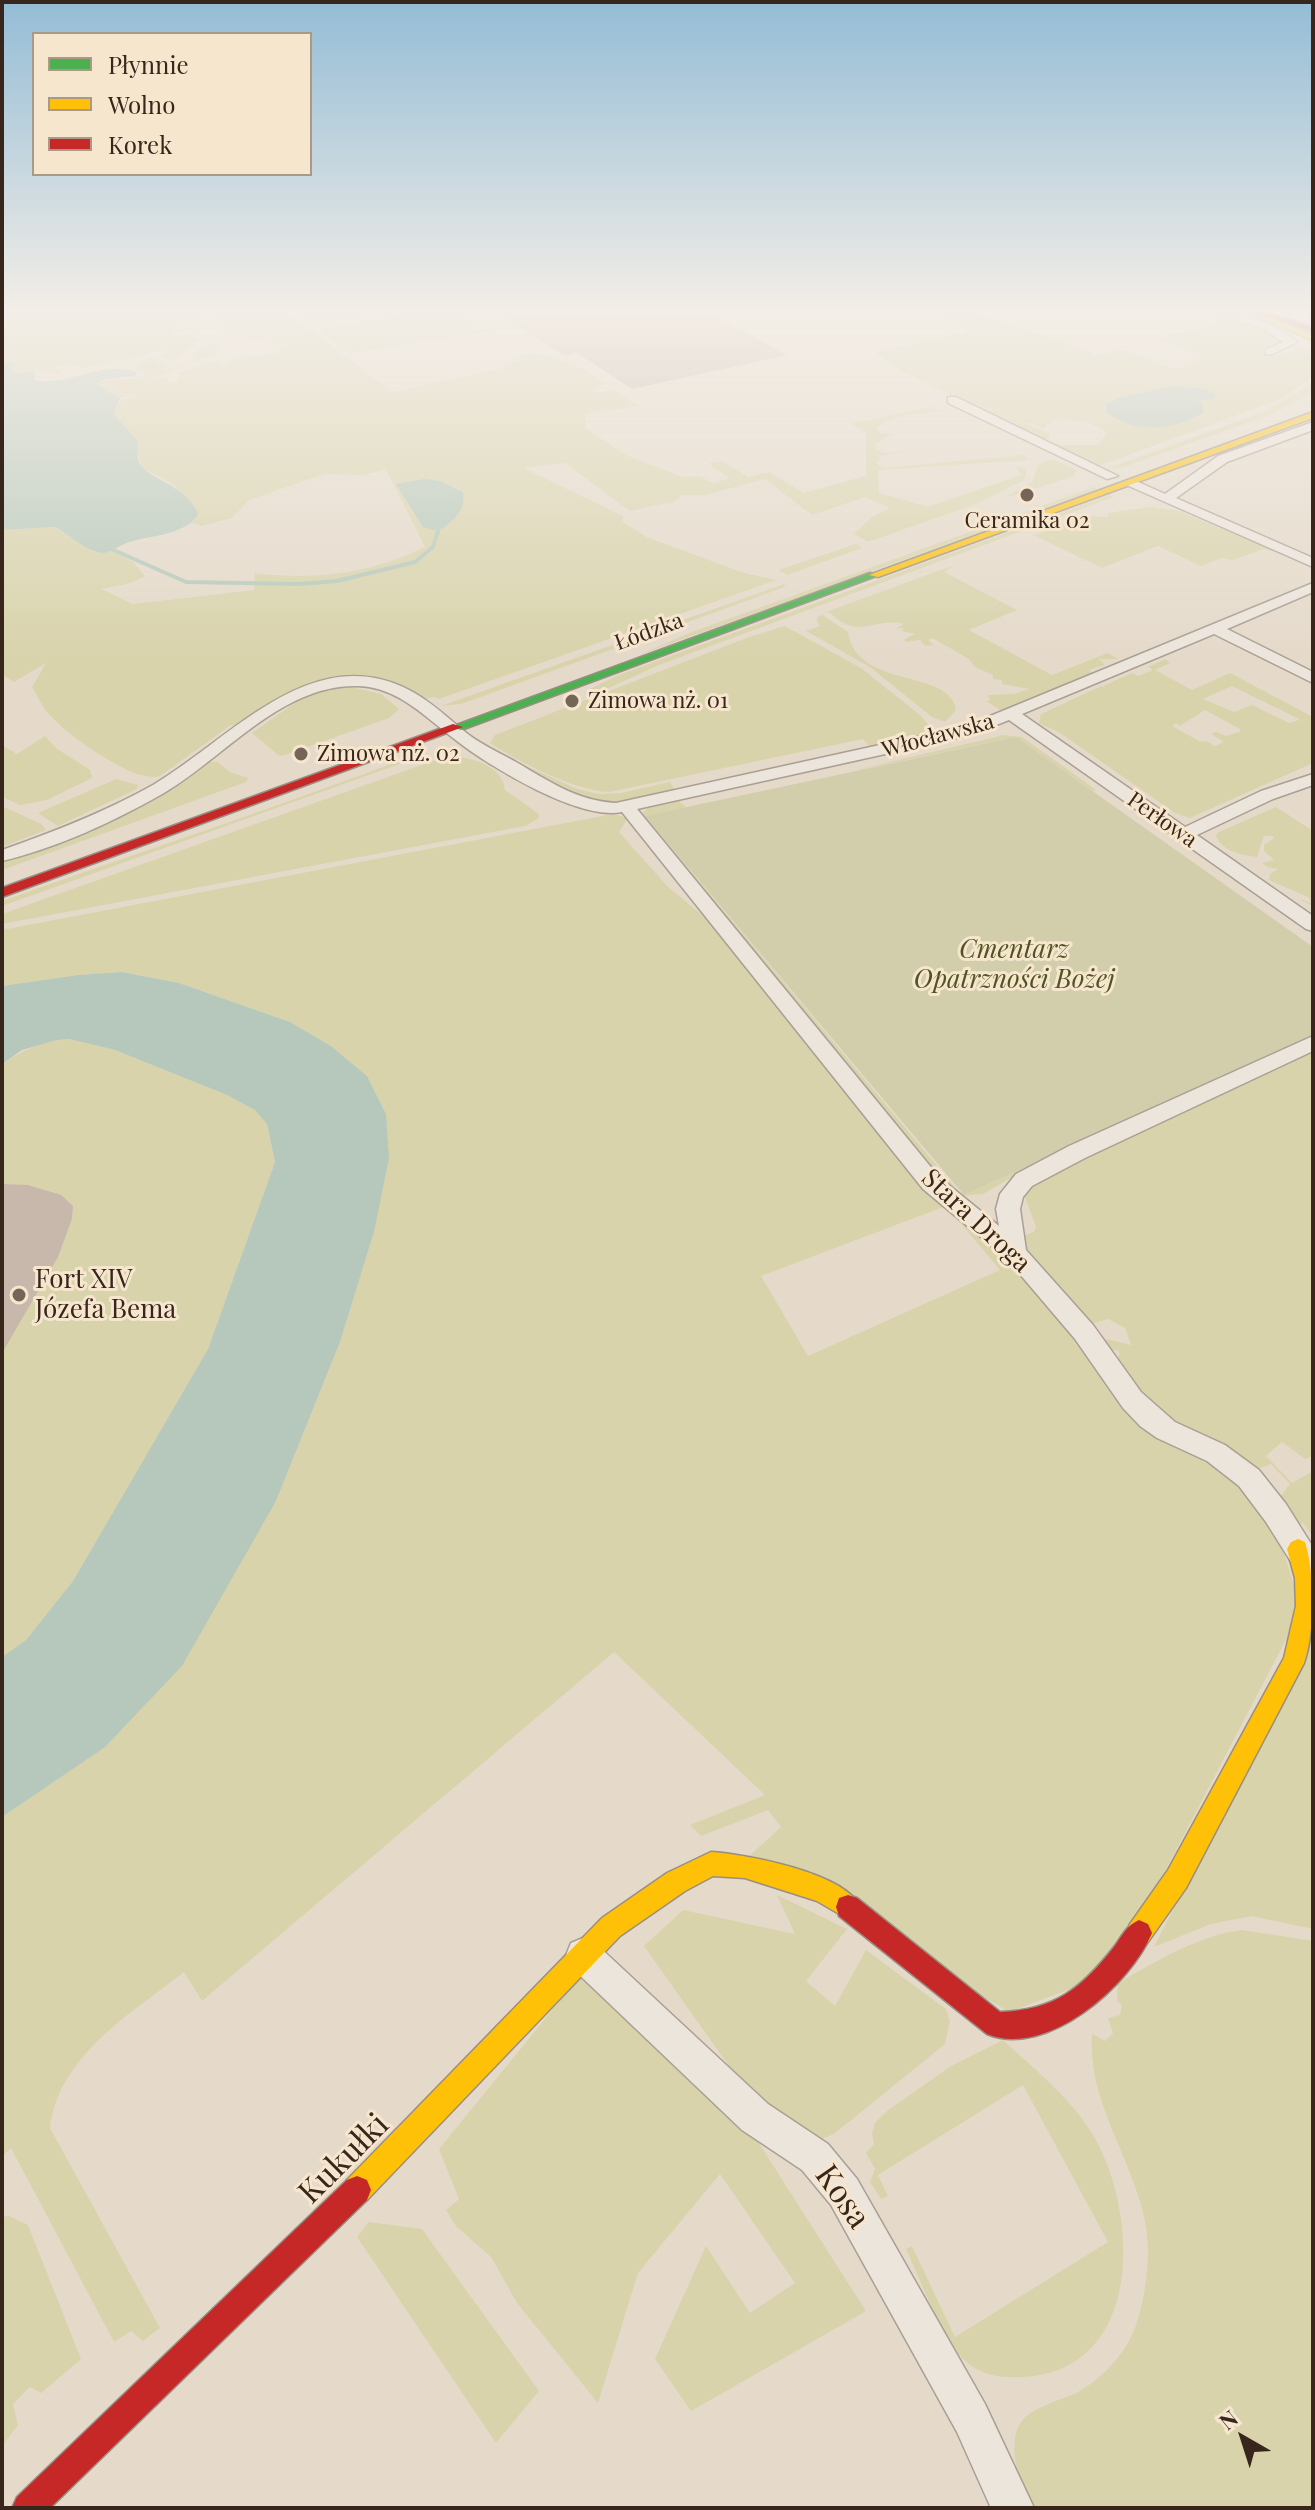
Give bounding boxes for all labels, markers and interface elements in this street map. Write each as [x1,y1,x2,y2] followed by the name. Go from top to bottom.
[32,32,312,176] legend
[108,48,189,80] text: Płynnie
[108,88,175,120] text: Wolno
[108,128,172,160] text: Korek
[1018,486,1036,504] marker: Ceramika 02
[964,508,1090,534] place label: Ceramika 02
[611,607,687,657] street label: Łódzka
[588,688,728,714] place label: Zimowa nż. 01
[563,692,581,710] marker: Zimowa nż. 01
[879,708,997,764] street label: Włocławska
[317,741,460,767] place label: Zimowa nż. 02
[292,745,310,763] marker: Zimowa nż. 02
[1122,787,1202,853] street label: Perłowa
[914,934,1114,996] park label: Cmentarz Opatrzności Bożej
[915,1163,1037,1279] street label: Stara Droga
[35,1264,176,1326] place label: Fort XIV Józefa Bema
[10,1286,28,1304] marker: Fort XIV Józefa Bema
[291,2106,397,2212] street label: Kukułki
[807,2158,877,2236] street label: Kosa
[1203,2398,1283,2478] north arrow
[1212,2403,1244,2436] text: N

